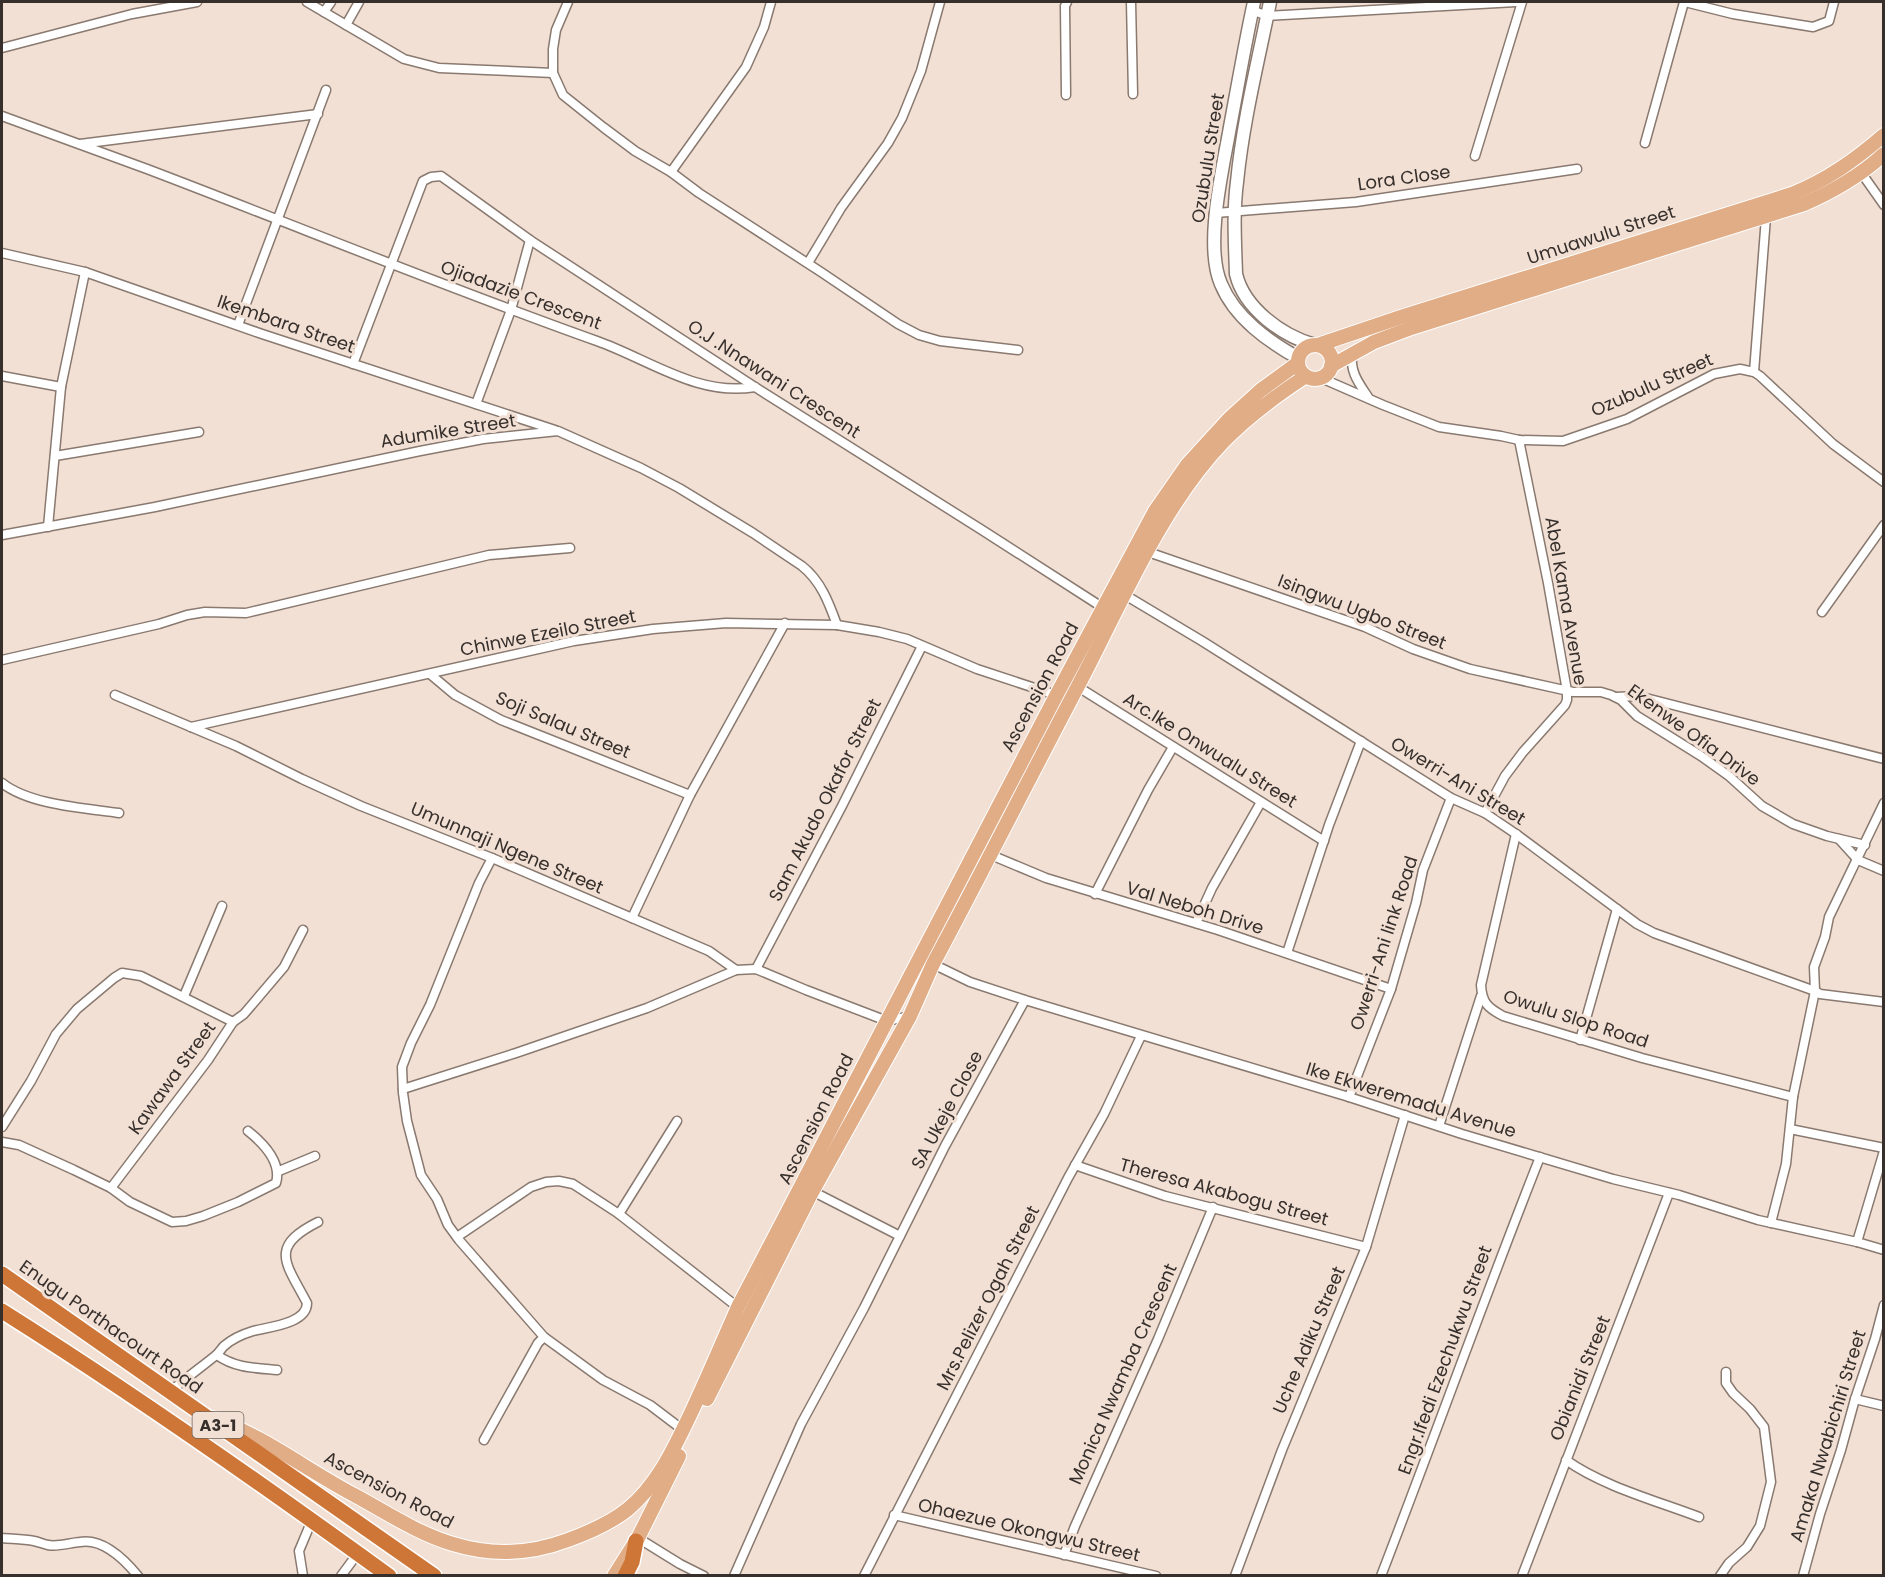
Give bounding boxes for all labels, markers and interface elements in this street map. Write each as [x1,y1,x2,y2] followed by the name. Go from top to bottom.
[1185,91,1230,225] street label: Ozubulu Street
[1356,159,1452,196] street label: Lora Close
[1524,199,1678,270] street label: Umuawulu Street
[437,254,605,335] street label: Ojiadazie Crescent
[214,288,358,359] street label: Ikembara Street
[683,313,866,444] street label: O.J .Nnawani Crescent
[1587,346,1717,423] street label: Ozubulu Street
[378,407,517,454] street label: Adumike Street
[1539,515,1594,687] street label: Abel Kama Avenue
[1274,568,1450,655] street label: Isingwu Ugbo Street
[458,603,638,662] street label: Chinwe Ezeilo Street
[995,617,1084,756] street label: Ascension Road
[1623,678,1766,791] street label: Ekenwe Ofia Drive
[492,685,634,764] street label: Soji Salau Street
[1118,686,1302,813] street label: Arc.Ike Onwualu Street
[762,694,887,906] street label: Sam Akudo Okafor Street
[1386,730,1530,831] street label: Owerri-Ani Street
[407,796,607,900] street label: Umunnaji Ngene Street
[1344,852,1424,1033] street label: Owerri-Ani link Road
[1123,875,1267,940] street label: Val Neboh Drive
[1500,983,1652,1054] street label: Owulu Slop Road
[122,1016,221,1139] street label: Kawawa Street
[905,1046,988,1173] street label: SA Ukeje Close
[772,1049,859,1188] street label: Ascension Road
[1303,1056,1519,1143] street label: Ike Ekweremadu Avenue
[1117,1152,1331,1231] street label: Theresa Akabogu Street
[930,1201,1045,1394] street label: Mrs.Pelizer Ogah Street
[1391,1242,1498,1478] street label: Engr.Ifedi Ezechukwu Street
[15,1254,208,1399] street label: Enugu Porthacourt Road
[1062,1259,1183,1488] street label: Monica Nwamba Crescent
[1266,1262,1351,1417] street label: Uche Adiku Street
[1543,1311,1616,1444] street label: Obianidi Street
[1783,1327,1872,1545] street label: Amaka Nwabichiri Street
[192,1412,244,1438] road number: A3-1
[320,1445,459,1534] street label: Ascension Road
[916,1492,1143,1567] street label: Ohaezue Okongwu Street

